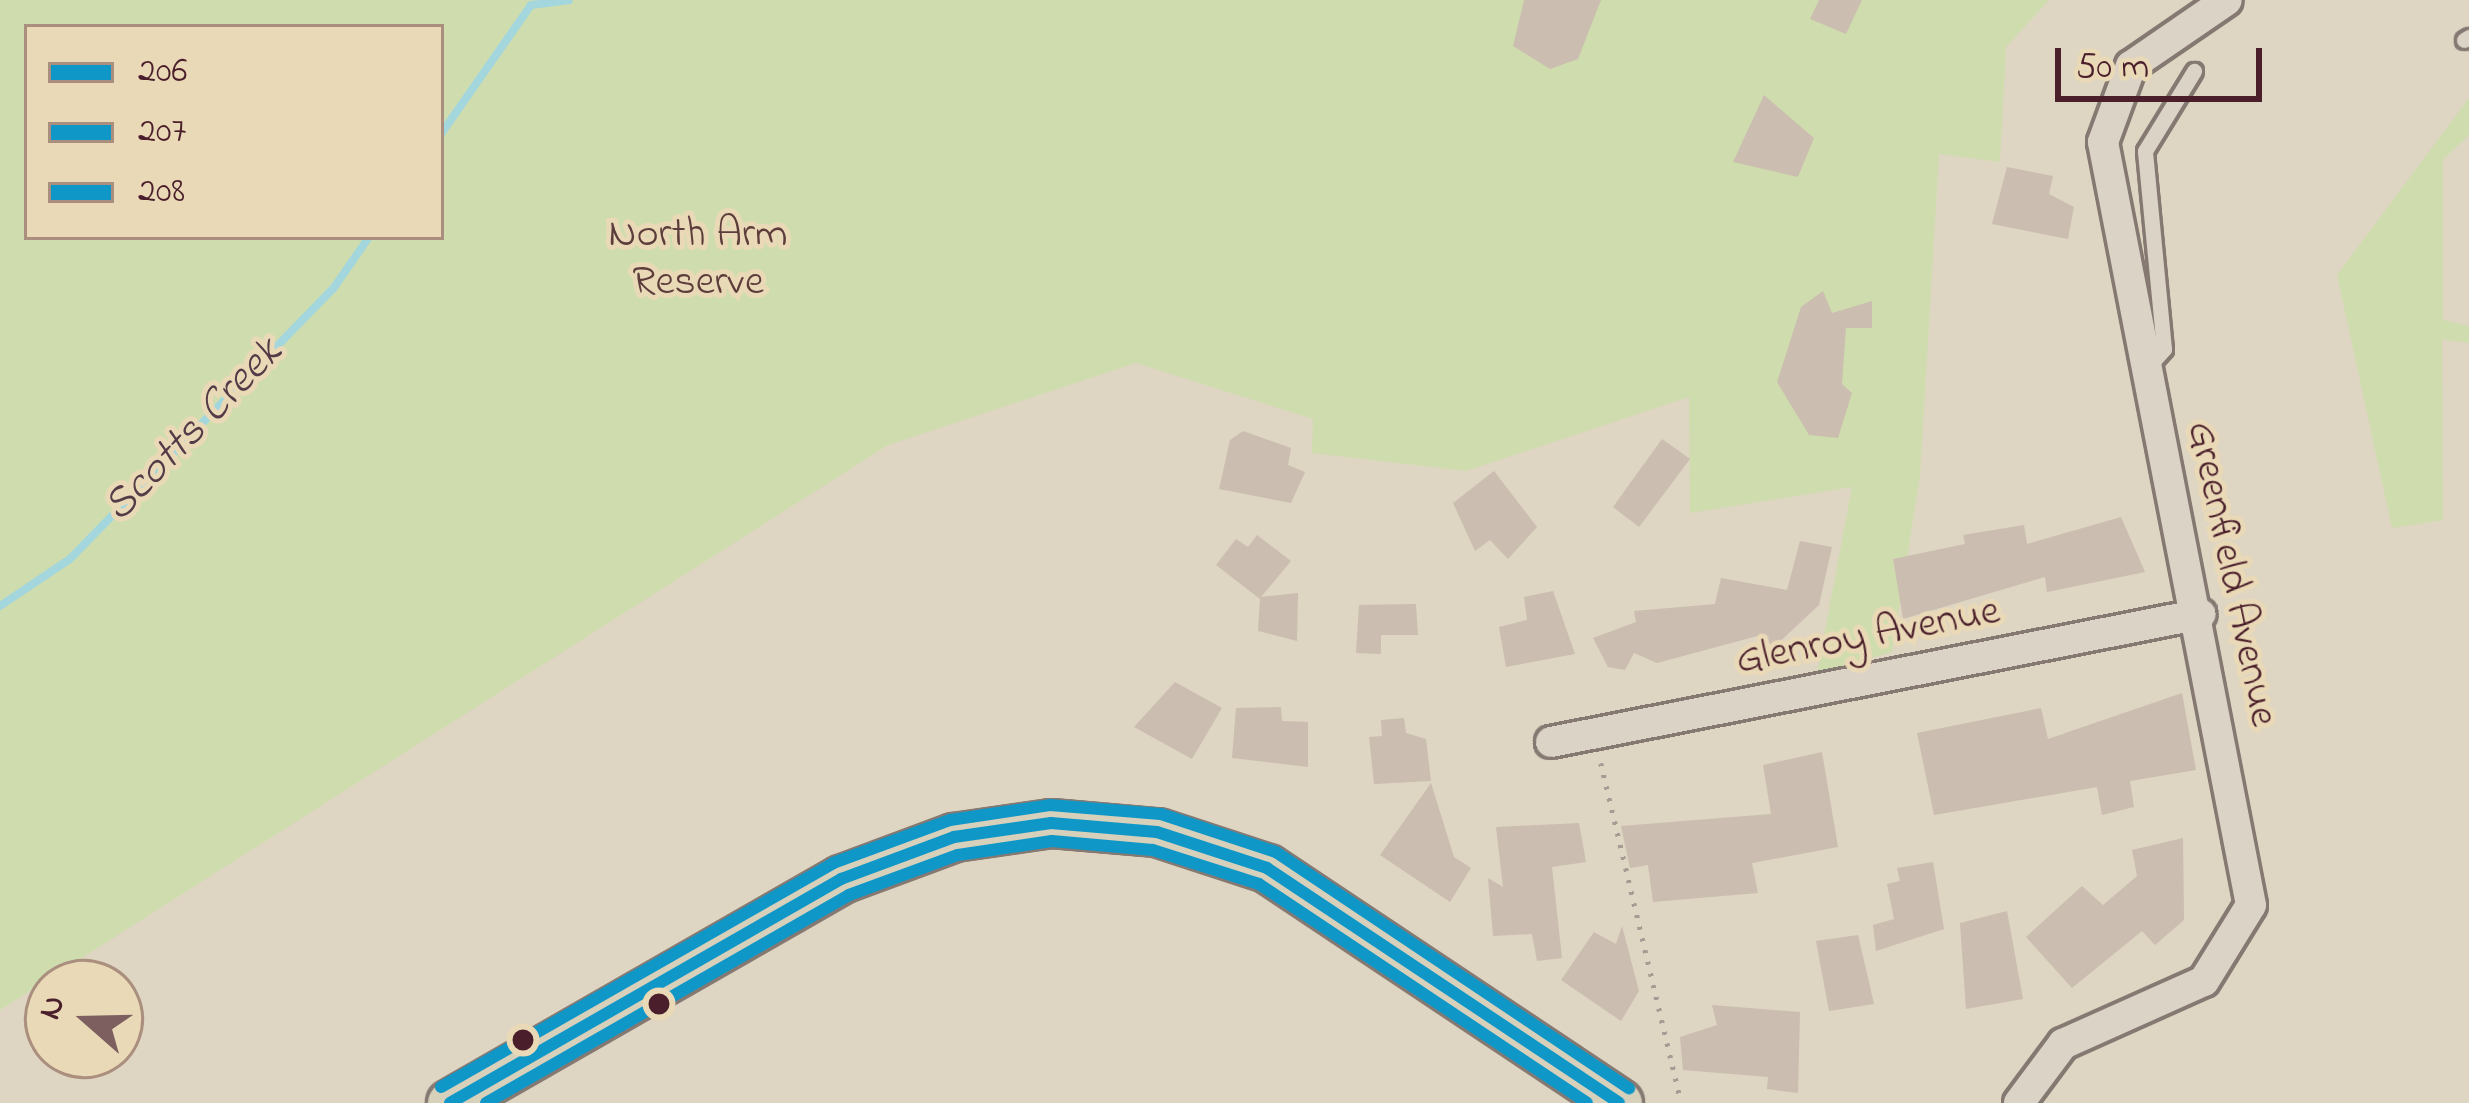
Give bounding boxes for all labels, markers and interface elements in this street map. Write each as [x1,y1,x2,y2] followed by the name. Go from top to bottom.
[24,24,444,240] legend
[2061,24,2268,98] scale bar
[2076,42,2149,95] text: 50 m
[138,46,187,99] text: 206
[138,106,186,159] text: 207
[138,166,185,219] text: 208
[608,210,788,308] park label: North Arm Reserve
[93,328,295,534] water label: Scotts Creek
[2174,417,2288,731] street label: Greenfield Avenue
[1732,587,2004,687] street label: Glenroy Avenue
[24,959,144,1079] north arrow
[27,989,79,1026] text: N
[648,993,670,1015] unlabelled marker
[512,1029,534,1051] unlabelled marker

